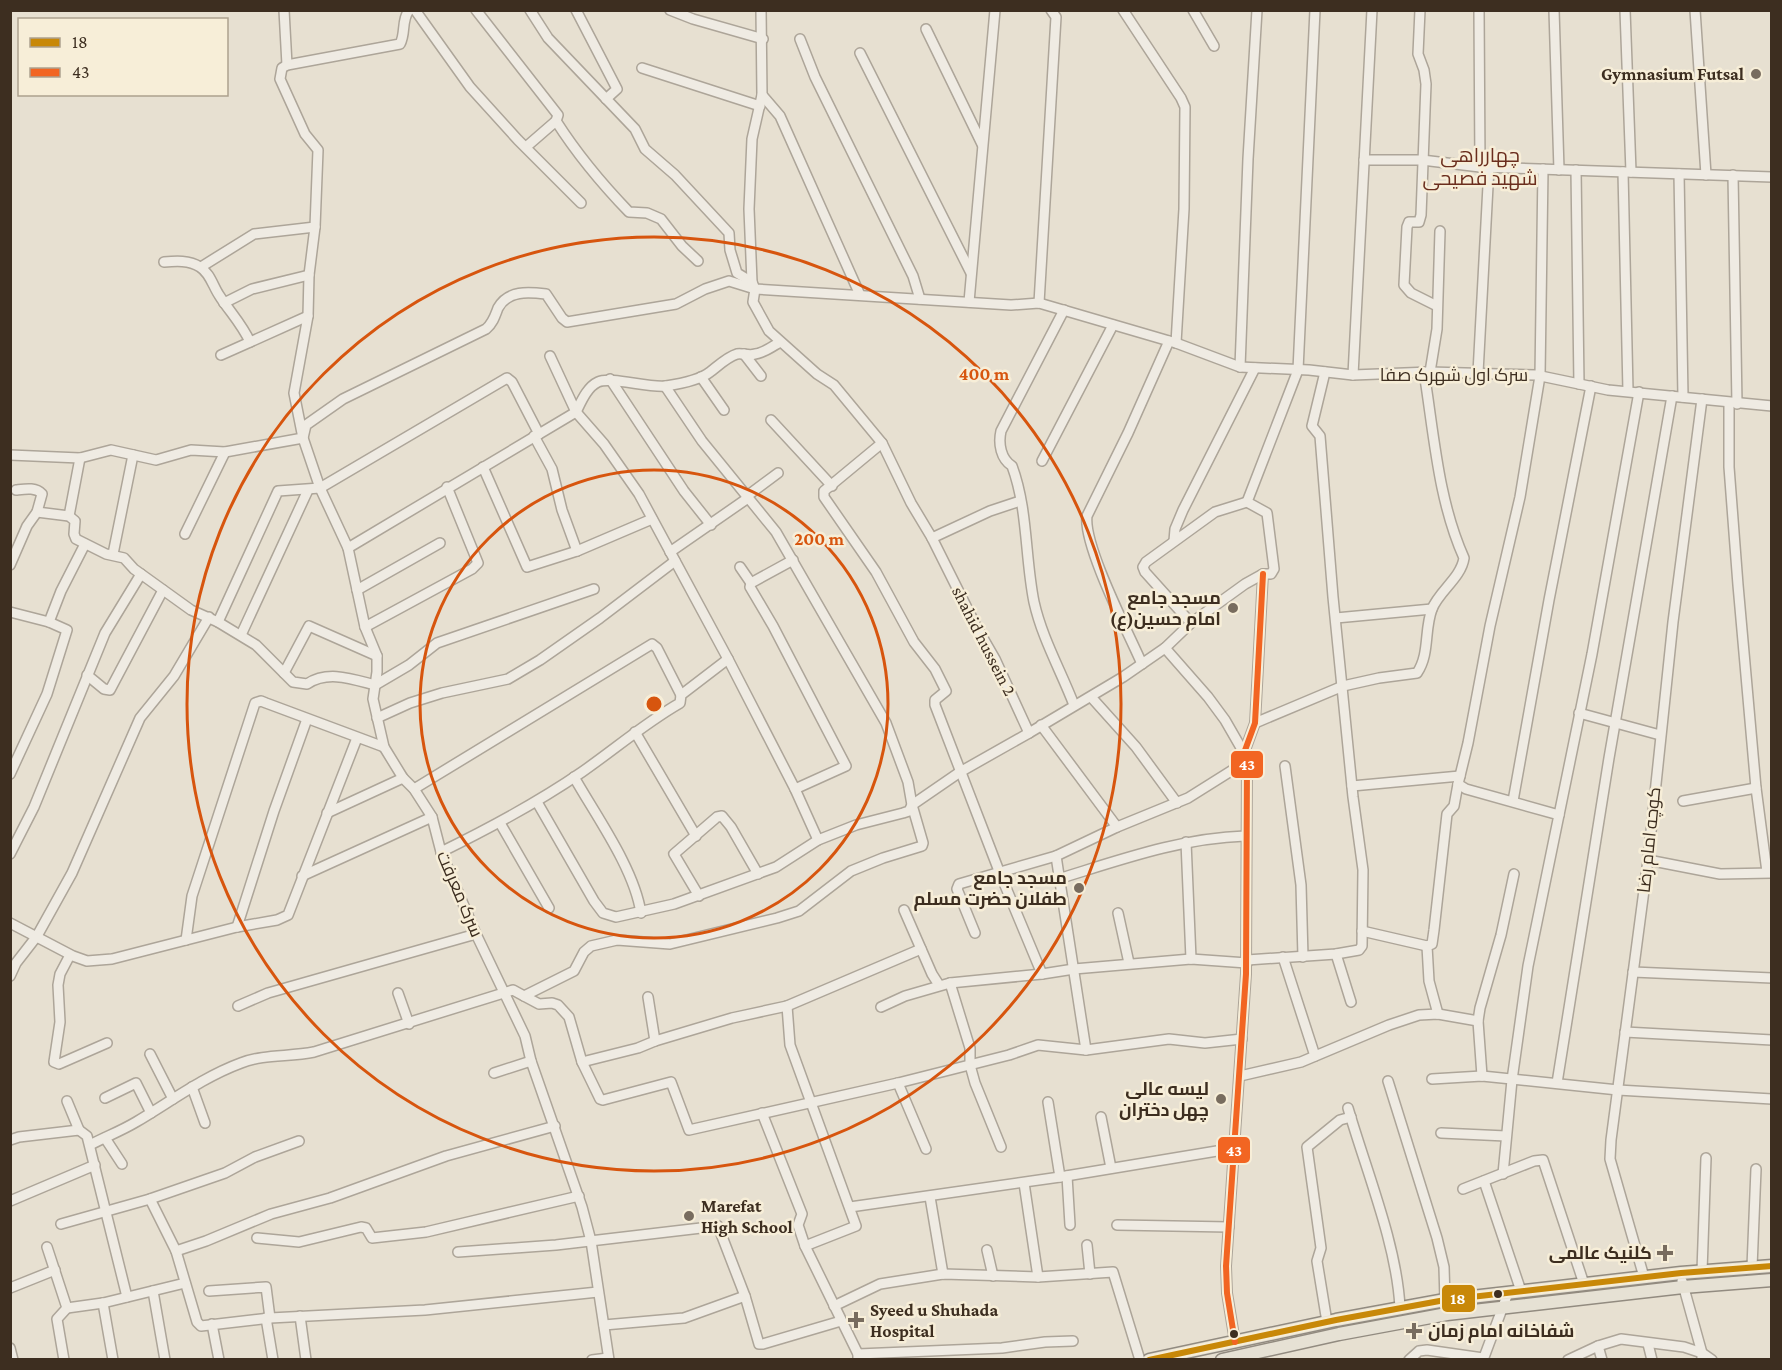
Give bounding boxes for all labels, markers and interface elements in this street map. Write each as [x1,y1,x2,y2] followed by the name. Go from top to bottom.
[18,18,228,96] legend
[72,32,88,52] text: 18
[72,62,90,82] text: 43
[1601,64,1744,84] place label: Gymnasium Futsal
[1749,67,1763,81] marker: Gymnasium Futsal
[1423,144,1537,191] district label: چهارراهی شهید فصیحی
[959,364,1010,384] text: 400 m
[1380,365,1528,386] street label: سرک اول شهرک صفا
[794,529,845,549] text: 200 m
[948,583,1020,699] street label: shahid hussein 2
[1110,588,1221,631] place label: مسجد جامع امام حسین(ع)
[1226,601,1240,615] marker: مسجد جامع امام حسین(ع)
[644,694,664,714] centre of rings
[1230,750,1264,779] line badge: 43
[1239,756,1255,773] text: 43
[1633,786,1667,894] street label: کوچه امام رضا
[432,848,487,940] street label: سرک معرفت
[913,868,1067,911] place label: مسجد جامع طفلان حضرت مسلم
[1072,881,1086,895] marker: مسجد جامع طفلان حضرت مسلم
[1119,1079,1209,1122] place label: لیسه عالی چهل دختران
[1214,1092,1228,1106] marker: لیسه عالی چهل دختران
[1217,1136,1251,1164] line badge: 43
[1226,1142,1242,1159] text: 43
[701,1196,793,1237] place label: Marefat High School
[682,1209,696,1223] marker: Marefat High School
[1549,1243,1652,1264] place label: کلنیک عالمی
[1656,1244,1674,1262] marker: کلنیک عالمی
[1441,1284,1476,1313] line badge: 18
[1492,1288,1504,1300] unlabelled marker
[1450,1290,1466,1307] text: 18
[870,1300,998,1341] place label: Syeed u Shuhada Hospital
[847,1311,865,1329] marker: Syeed u Shuhada Hospital
[1428,1321,1574,1343] place label: شفاخانه امام زمان
[1405,1322,1423,1340] marker: شفاخانه امام زمان
[1228,1328,1240,1340] unlabelled marker

